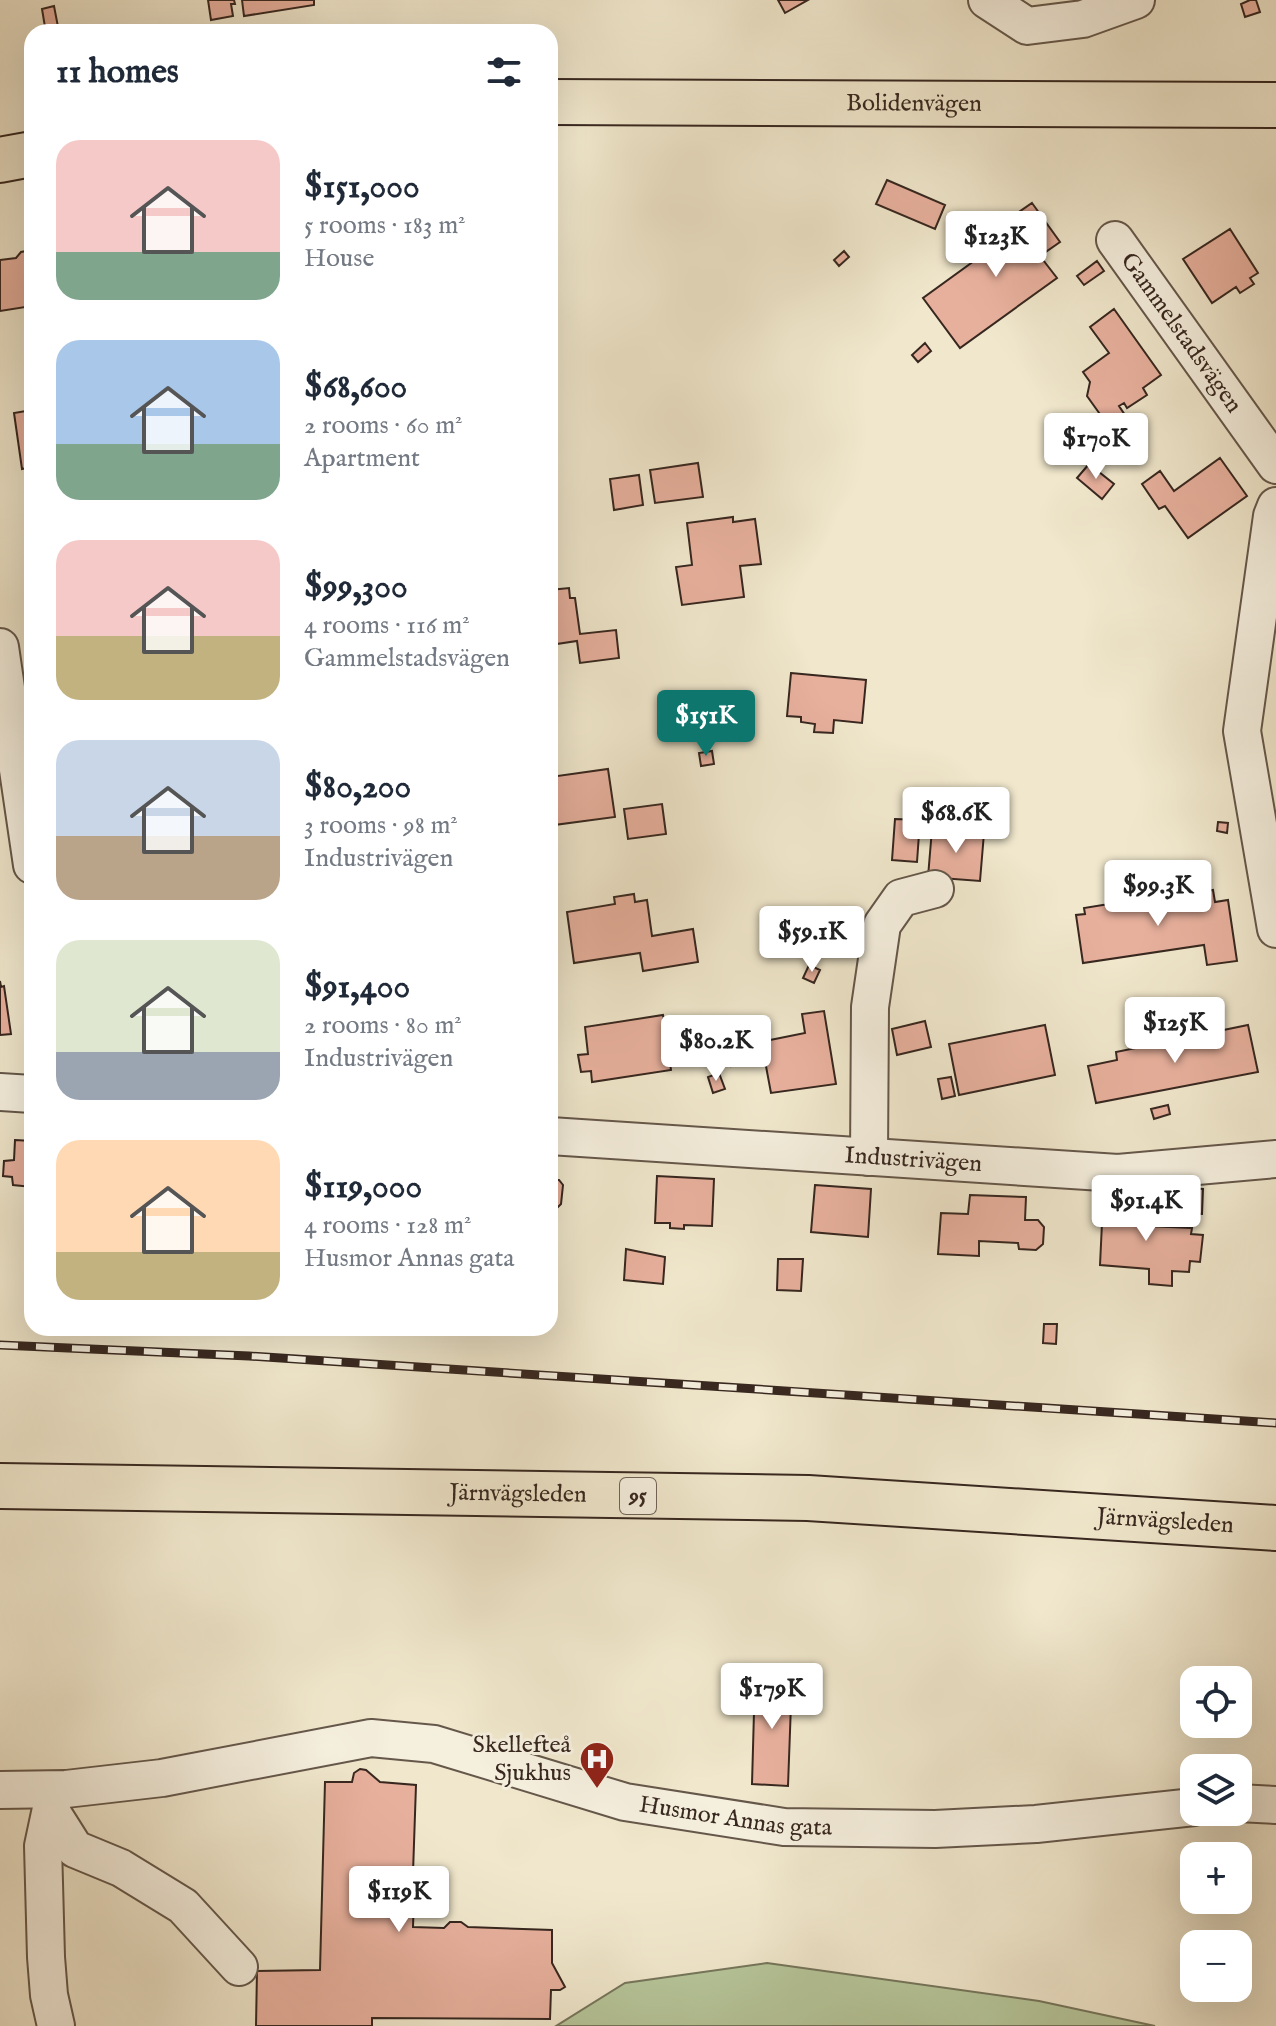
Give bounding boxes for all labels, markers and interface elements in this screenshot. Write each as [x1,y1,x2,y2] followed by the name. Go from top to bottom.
[482,50,526,94] icon: filters
[56,51,179,94] text: 11 homes
[846,88,982,119] street label: Bolidenvägen
[304,166,420,209] text: $151,000
[120,172,216,268] icon: home
[304,209,466,242] text: 5 rooms · 183 m²
[940,211,1052,279] pin: $123K
[964,220,1028,253] text: $123K
[304,242,374,275] text: House
[1113,246,1249,419] street label: Gammelstadsvägen
[304,366,407,409] text: $68,600
[120,372,216,468] icon: home
[304,409,463,442] text: 2 rooms · 60 m²
[1040,413,1152,481] pin: $170K
[1062,422,1130,455] text: $170K
[304,442,420,475] text: Apartment
[304,566,408,609] text: $99,300
[120,572,216,668] icon: home
[304,609,470,642] text: 4 rooms · 116 m²
[304,642,510,675] text: Gammelstadsvägen
[650,690,762,758] pin: $151K
[675,699,737,732] text: $151K
[304,766,411,809] text: $80,200
[120,772,216,868] icon: home
[891,787,1021,855] pin: $68.6K
[921,796,991,829] text: $68.6K
[304,809,458,842] text: 3 rooms · 98 m²
[304,842,453,875] text: Industrivägen
[1093,860,1223,928] pin: $99.3K
[1122,869,1194,902] text: $99.3K
[747,906,877,974] pin: $59.1K
[777,915,847,948] text: $59.1K
[304,966,410,1009] text: $91,400
[120,972,216,1068] icon: home
[1119,997,1231,1065] pin: $125K
[1143,1006,1207,1039] text: $125K
[304,1009,462,1042] text: 2 rooms · 80 m²
[651,1015,781,1083] pin: $80.2K
[679,1024,753,1057] text: $80.2K
[304,1042,453,1075] text: Industrivägen
[843,1140,983,1180] street label: Industrivägen
[304,1166,422,1209] text: $119,000
[120,1172,216,1268] icon: home
[1081,1175,1211,1243] pin: $91.4K
[1110,1184,1182,1217] text: $91.4K
[304,1209,471,1242] text: 4 rooms · 128 m²
[304,1242,515,1275] text: Husmor Annas gata
[446,1477,587,1510] street label: Järnvägsleden
[620,1478,656,1514] road number: 95
[1093,1501,1235,1541] street label: Järnvägsleden
[716,1663,828,1731] pin: $179K
[1180,1666,1252,2002] map controls
[1180,1666,1252,1738] button: locate
[739,1672,805,1705] text: $179K
[473,1730,572,1789] place label: Skellefteå Sjukhus
[578,1740,616,1790] hospital icon: Skellefteå Sjukhus
[1180,1754,1252,1826] button: layers
[637,1789,833,1843] street label: Husmor Annas gata
[1180,1842,1252,1914] button: +
[343,1866,455,1934] pin: $119K
[367,1875,431,1908] text: $119K
[1180,1930,1252,2002] button: −

